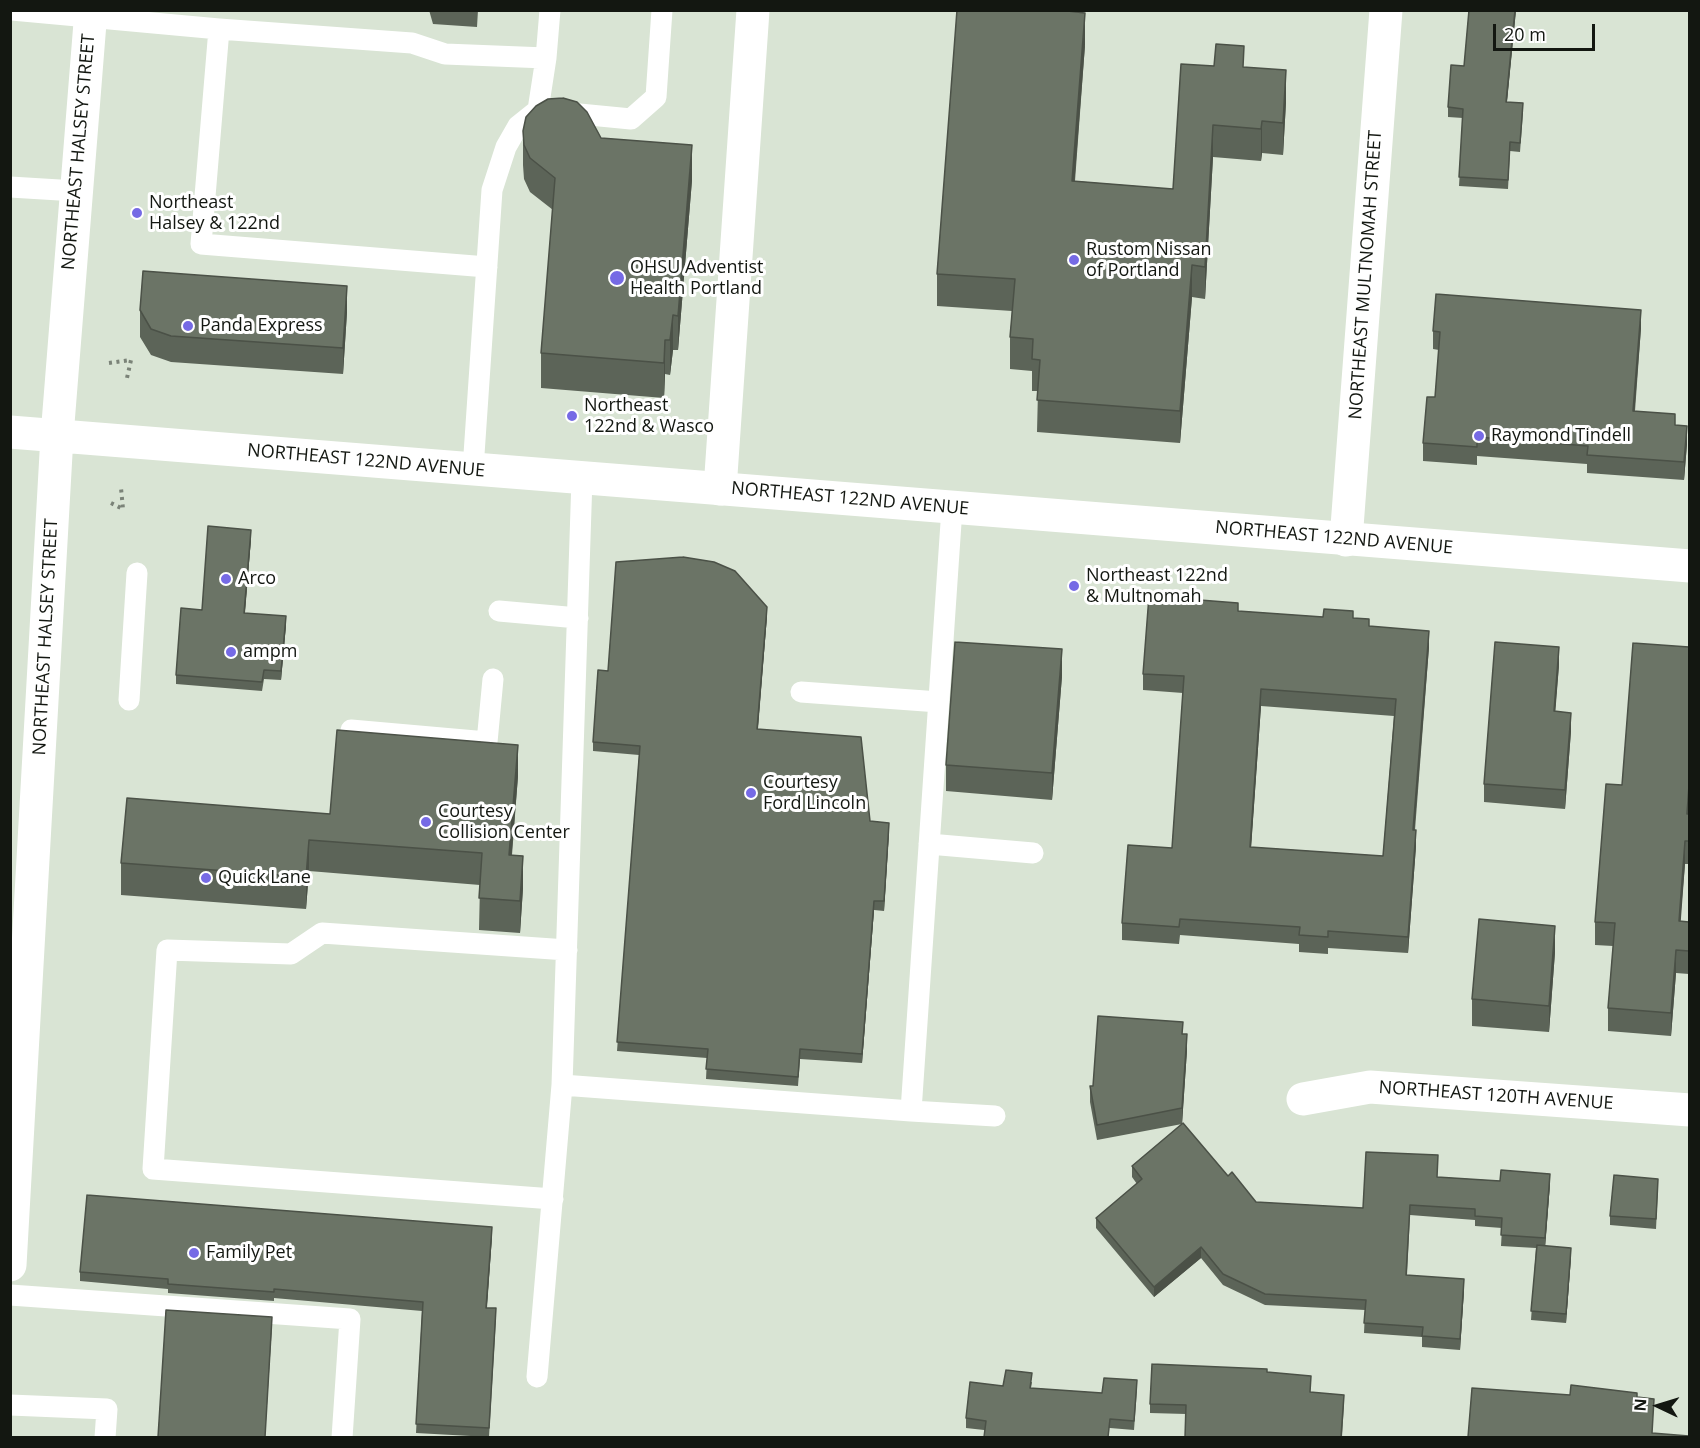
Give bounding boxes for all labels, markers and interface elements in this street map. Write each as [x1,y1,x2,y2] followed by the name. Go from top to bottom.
[1496,12,1598,50] scale bar
[1504,22,1546,46] text: 20 m
[58,33,100,271] street label: NORTHEAST HALSEY STREET
[1345,130,1387,420] street label: NORTHEAST MULTNOMAH STREET
[149,192,280,234] place label: Northeast Halsey & 122nd
[130,206,144,220] marker: Northeast Halsey & 122nd
[1086,239,1212,282] place label: Rustom Nissan of Portland
[1067,253,1081,267] marker: Rustom Nissan of Portland
[630,257,763,300] place label: OHSU Adventist Health Portland
[608,269,626,287] marker: OHSU Adventist Health Portland
[200,315,323,337] place label: Panda Express
[181,319,195,333] marker: Panda Express
[584,395,714,438] place label: Northeast 122nd & Wasco
[565,409,579,423] marker: Northeast 122nd & Wasco
[1491,425,1631,447] place label: Raymond Tindell
[1472,429,1486,443] marker: Raymond Tindell
[246,440,486,482] street label: NORTHEAST 122ND AVENUE
[730,478,970,520] street label: NORTHEAST 122ND AVENUE
[1214,517,1454,559] street label: NORTHEAST 122ND AVENUE
[29,518,63,756] street label: NORTHEAST HALSEY STREET
[1086,565,1228,608] place label: Northeast 122nd & Multnomah
[238,568,276,590] place label: Arco
[219,572,233,586] marker: Arco
[1067,579,1081,593] marker: Northeast 122nd & Multnomah
[243,641,297,663] place label: ampm
[224,645,238,659] marker: ampm
[763,772,866,814] place label: Courtesy Ford Lincoln
[744,786,758,800] marker: Courtesy Ford Lincoln
[438,801,570,844] place label: Courtesy Collision Center
[419,815,433,829] marker: Courtesy Collision Center
[218,867,311,889] place label: Quick Lane
[199,871,213,885] marker: Quick Lane
[1378,1077,1614,1115] street label: NORTHEAST 120TH AVENUE
[206,1242,292,1264] place label: Family Pet
[187,1246,201,1260] marker: Family Pet
[1628,1376,1688,1436] north arrow
[1629,1397,1651,1412] text: N

